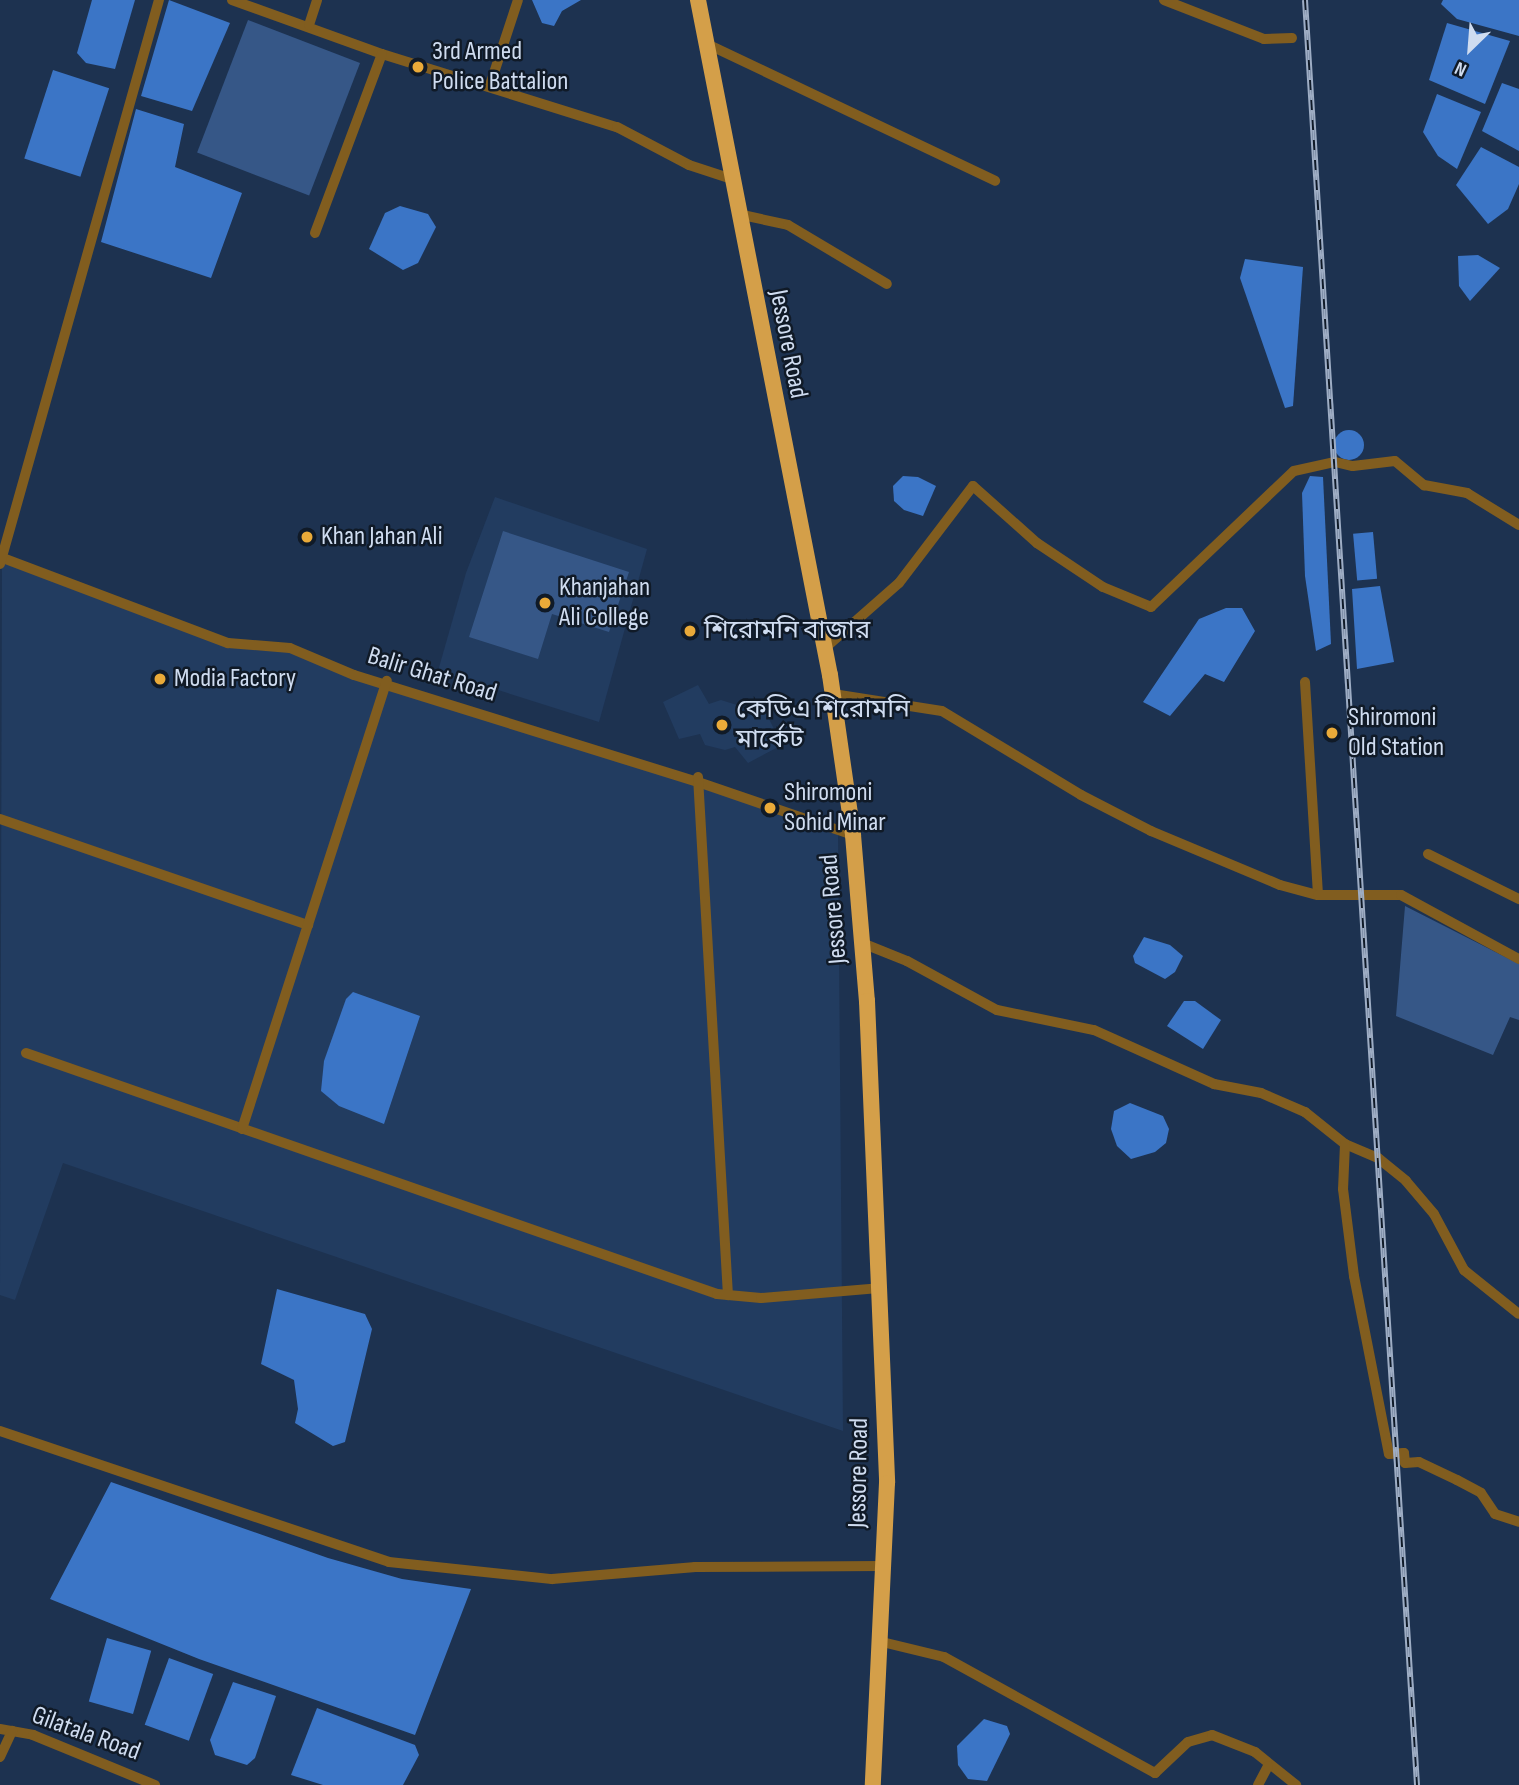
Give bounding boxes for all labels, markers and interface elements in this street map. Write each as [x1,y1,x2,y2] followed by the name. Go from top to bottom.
[1435,14,1505,84] north arrow
[432,36,568,98] place label: 3rd Armed Police Battalion
[1451,56,1470,81] text: N
[410,59,426,75] marker: 3rd Armed Police Battalion
[762,287,814,401] street label: Jessore Road
[321,521,443,553] place label: Khan Jahan Ali
[299,529,315,545] marker: Khan Jahan Ali
[559,572,650,634] place label: Khanjahan Ali College
[537,595,553,611] marker: Khanjahan Ali College
[704,615,870,647] place label: শিরোমনি বাজার
[682,623,698,639] marker: শিরোমনি বাজার
[364,641,500,709] street label: Balir Ghat Road
[174,663,296,695] place label: Modia Factory
[152,671,168,687] marker: Modia Factory
[736,694,910,756] place label: কেডিএ শিরোমনি মার্কেট
[1348,702,1444,764] place label: Shiromoni Old Station
[714,717,730,733] marker: কেডিএ শিরোমনি মার্কেট
[1322,723,1342,743] marker: Shiromoni Old Station
[784,777,886,838] place label: Shiromoni Sohid Minar
[762,800,778,816] marker: Shiromoni Sohid Minar
[814,853,854,965] street label: Jessore Road
[842,1418,876,1528] street label: Jessore Road
[28,1700,144,1768] street label: Gilatala Road

